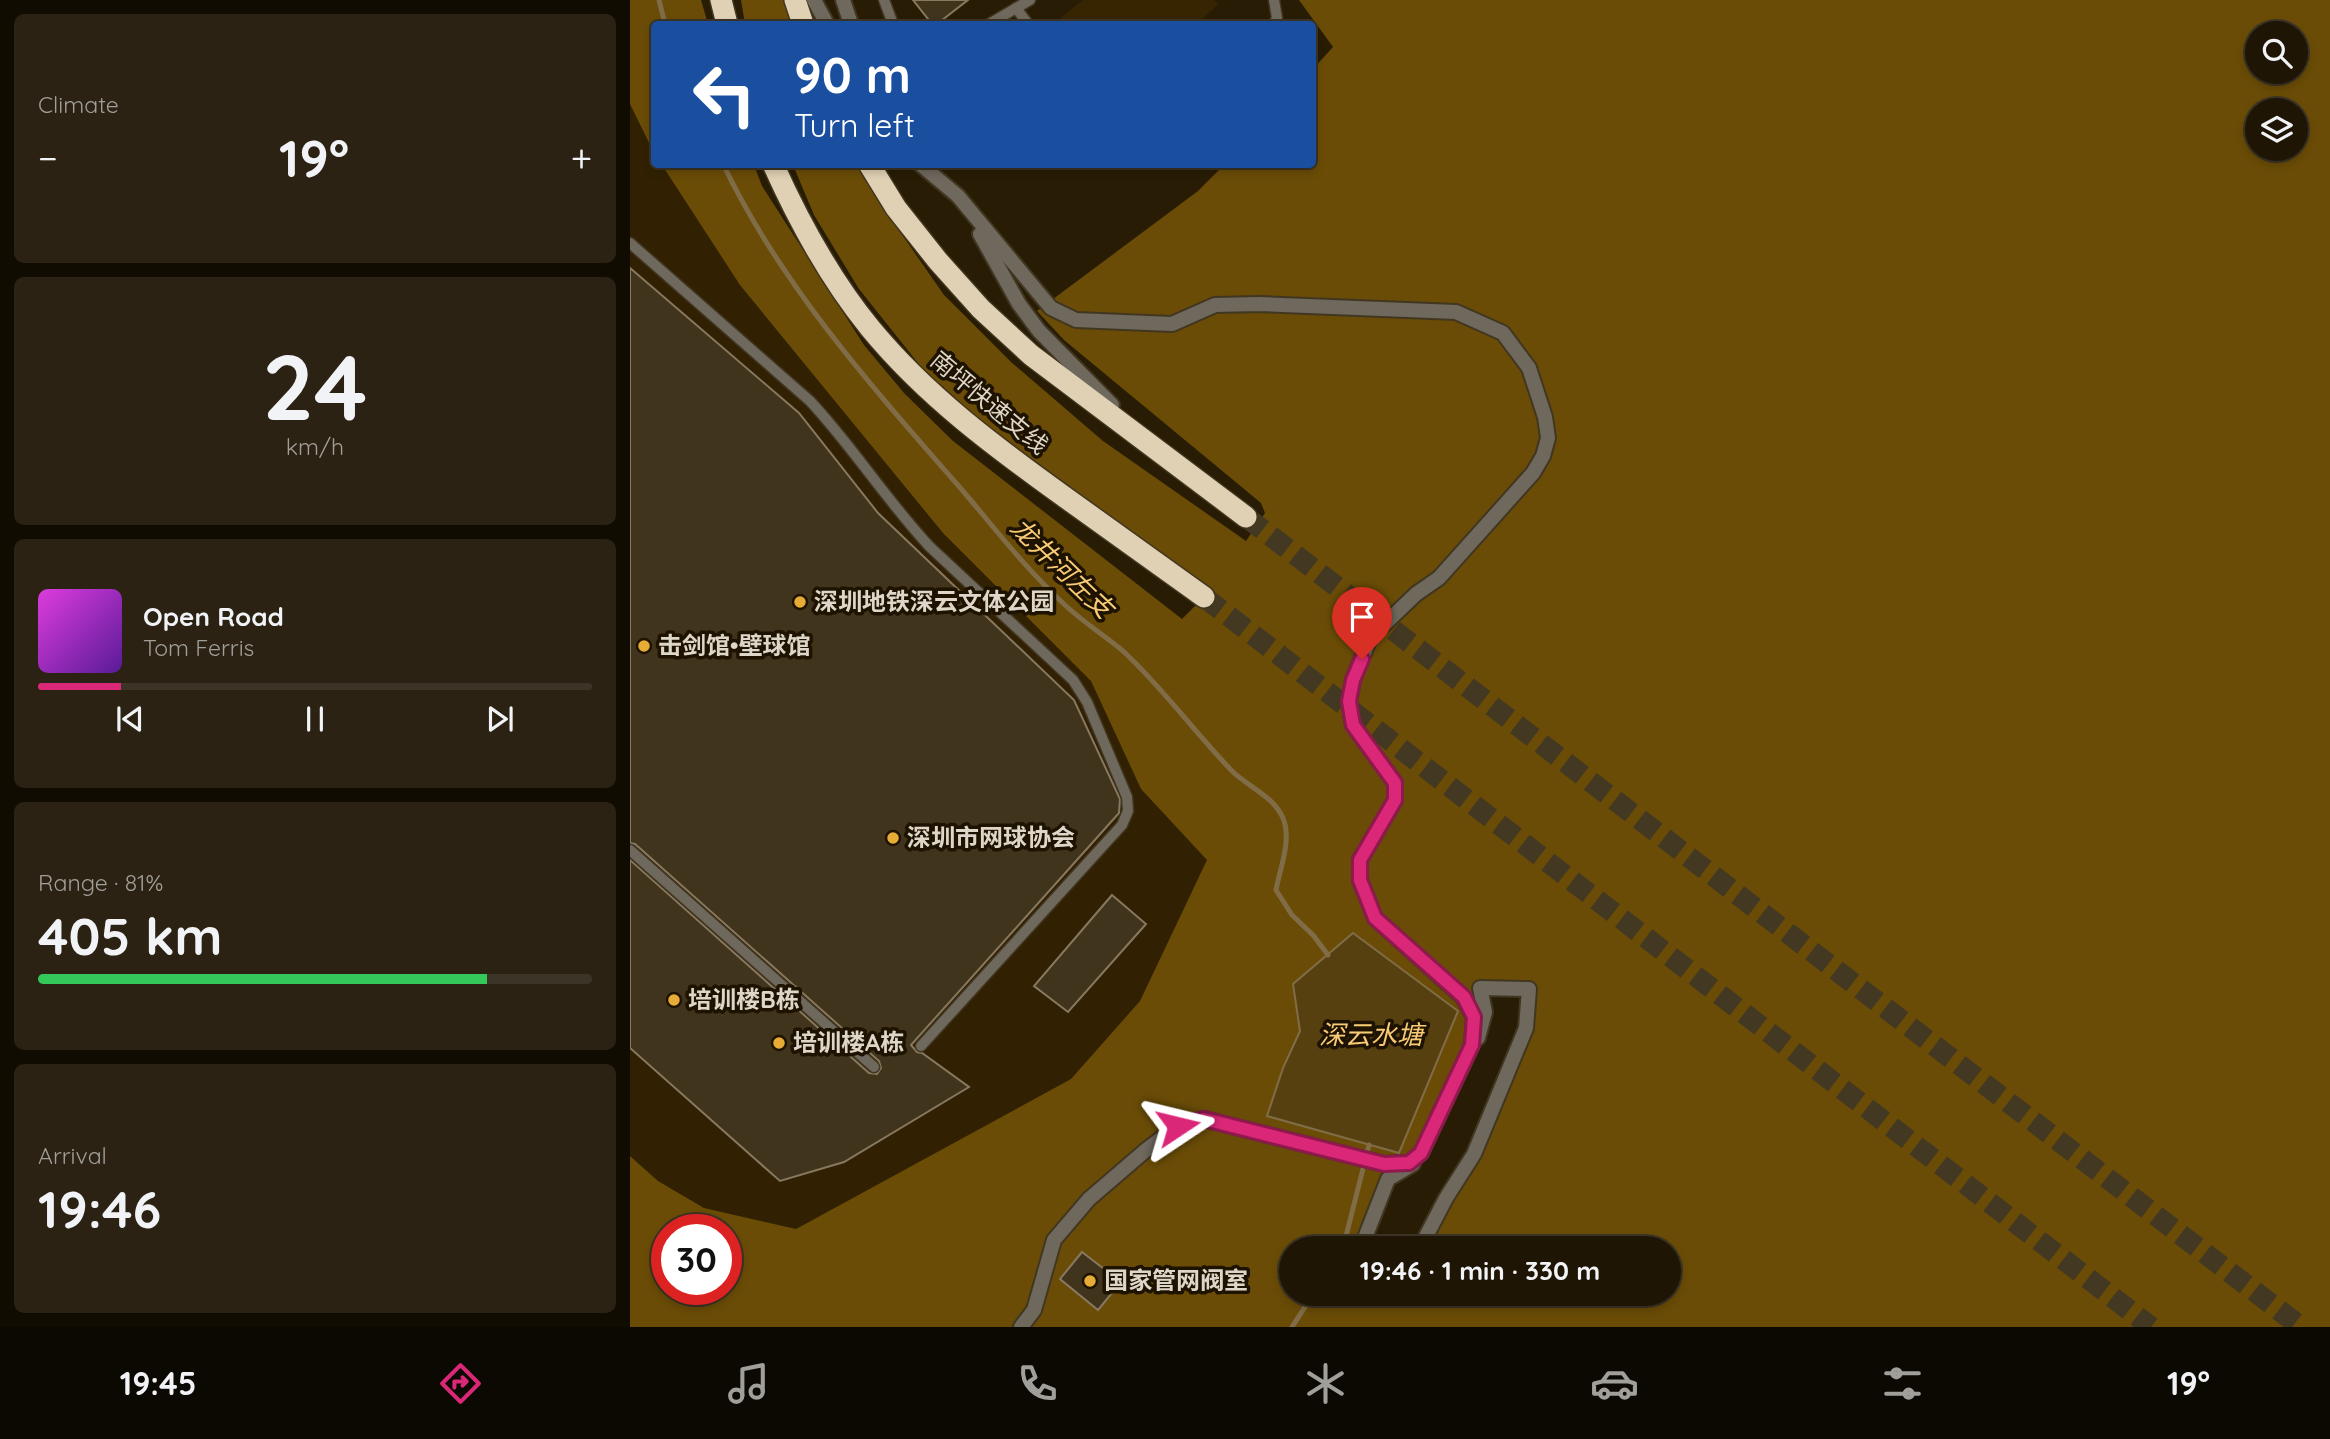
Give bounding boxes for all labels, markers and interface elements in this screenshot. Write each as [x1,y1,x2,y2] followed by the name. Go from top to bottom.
[2245,21,2308,161] map controls
[2245,21,2308,84] button: search
[794,44,911,105] text: 90 m
[679,49,770,140] icon: left
[38,90,119,119] text: Climate
[2245,98,2308,161] button: layers
[794,105,915,145] text: Turn left
[279,125,349,190] text: 19°
[38,134,58,182] text: −
[571,134,592,182] text: +
[262,329,368,443] text: 24
[925,344,1054,460] street label: 南坪快速支线
[286,432,344,461] text: km/h
[1004,511,1123,627] water label: 龙井河左支
[814,586,1054,616] place label: 深圳地铁深云文体公园
[1332,587,1392,659] pin
[792,594,808,610] marker: 深圳地铁深云文体公园
[1343,598,1381,636] icon: arrive
[143,600,284,633] text: Open Road
[658,630,810,660] place label: 击剑馆•壁球馆
[143,633,254,662] text: Tom Ferris
[636,638,652,654] marker: 击剑馆•壁球馆
[111,700,149,738] icon: previous
[296,700,334,738] icon: pause
[481,700,519,738] icon: next
[907,822,1075,852] place label: 深圳市网球协会
[885,830,901,846] marker: 深圳市网球协会
[38,868,163,897] text: Range · 81%
[38,903,223,968] text: 405 km
[688,984,800,1014] place label: 培训楼B栋
[666,992,682,1008] marker: 培训楼B栋
[1319,1018,1427,1051] water label: 深云水塘
[793,1027,904,1057] place label: 培训楼A栋
[771,1035,787,1051] marker: 培训楼A栋
[1141,1089,1215,1163] position arrow
[38,1141,107,1170] text: Arrival
[38,1176,161,1241] text: 19:46
[651,1214,742,1305] speed limit sign: 30
[1360,1254,1600,1287] text: 19:46 · 1 min · 330 m
[1104,1265,1248,1295] place label: 国家管网阀室
[1082,1273,1098,1289] marker: 国家管网阀室
[436,1359,485,1408] icon: directions
[724,1359,773,1408] icon: music
[1013,1359,1062,1408] icon: phone
[1301,1359,1350,1408] icon: climate
[1590,1359,1639,1408] icon: car
[1878,1359,1927,1408] icon: filters
[120,1363,196,1403] text: 19:45
[2167,1363,2210,1403] text: 19°

